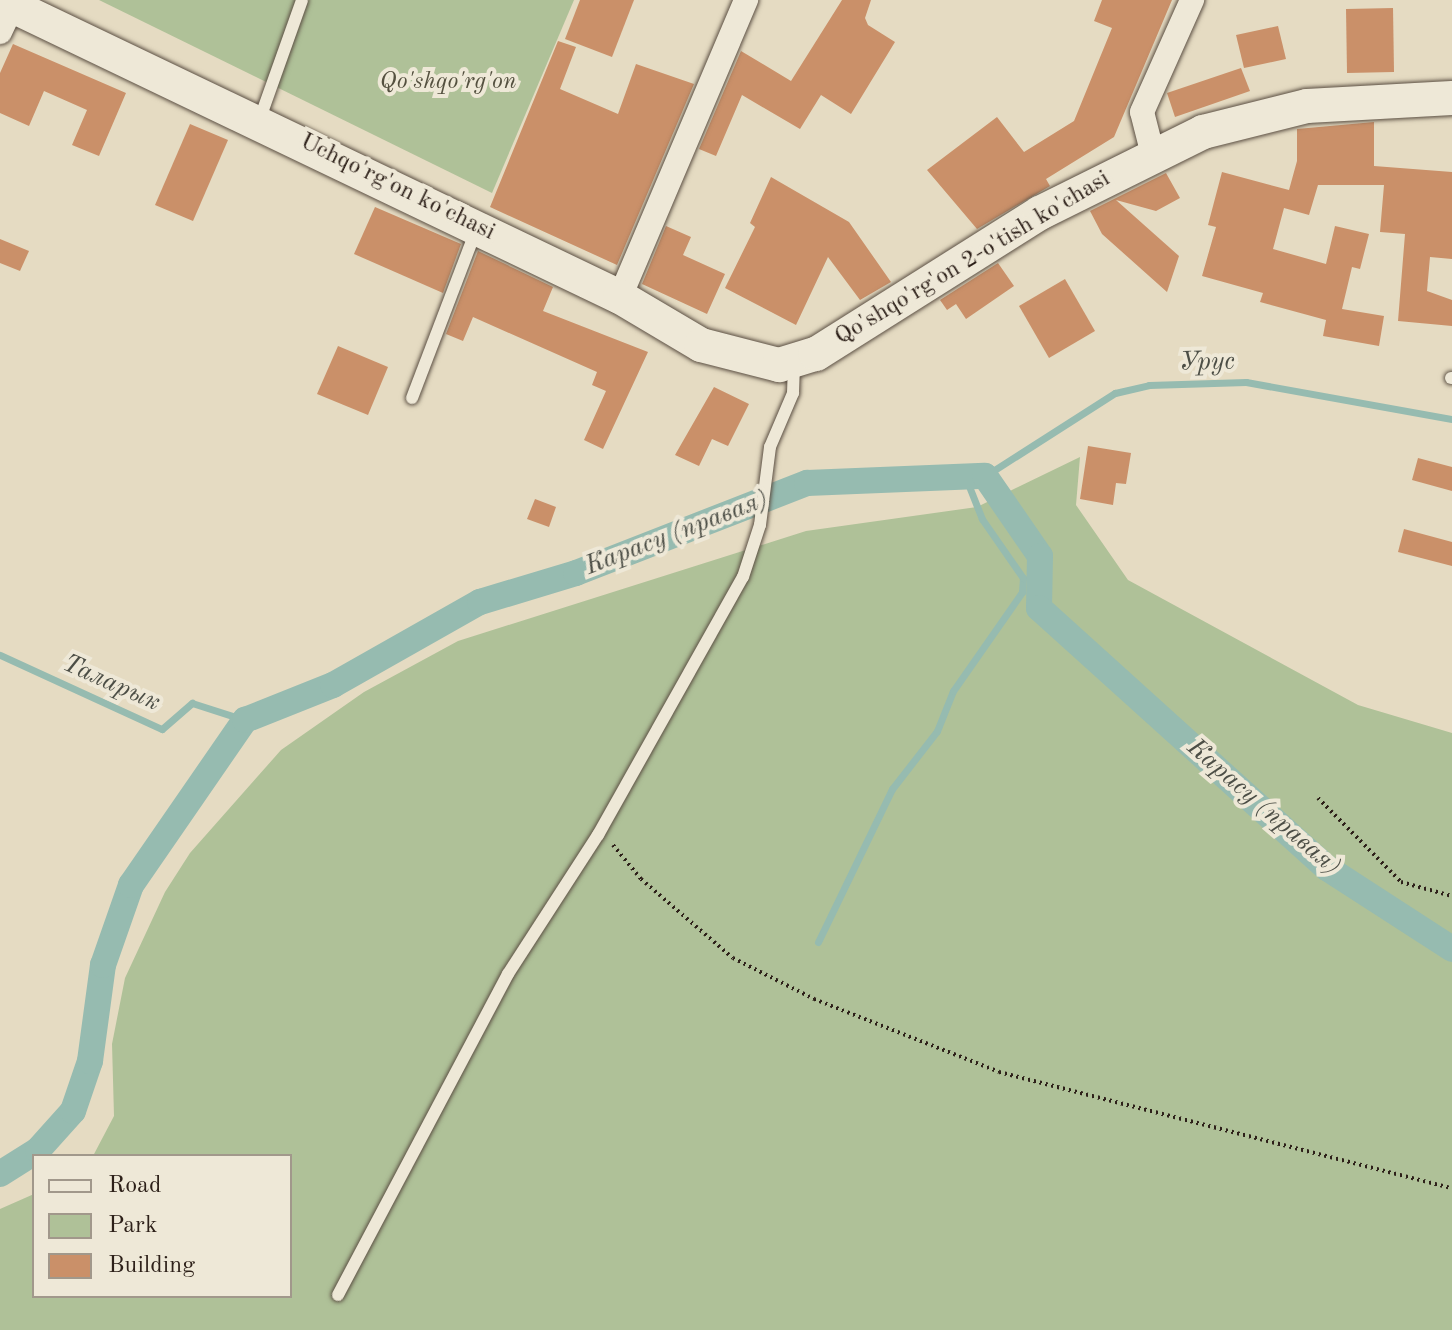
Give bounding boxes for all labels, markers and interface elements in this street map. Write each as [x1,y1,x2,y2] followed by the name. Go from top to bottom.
[379,69,517,97] park label: Qo'shqo'rg'on
[295,128,499,248] street label: Uchqo'rg'on ko'chasi
[830,165,1116,353] street label: Qo'shqo'rg'on 2-o'tish ko'chasi
[1179,347,1235,379] water label: Урус
[581,485,773,583] water label: Карасу (правая)
[57,649,165,719] water label: Таларык
[1180,733,1346,883] water label: Карасу (правая)
[32,1154,292,1298] legend
[108,1174,161,1198] text: Road
[108,1214,157,1238] text: Park
[108,1254,195,1278] text: Building

